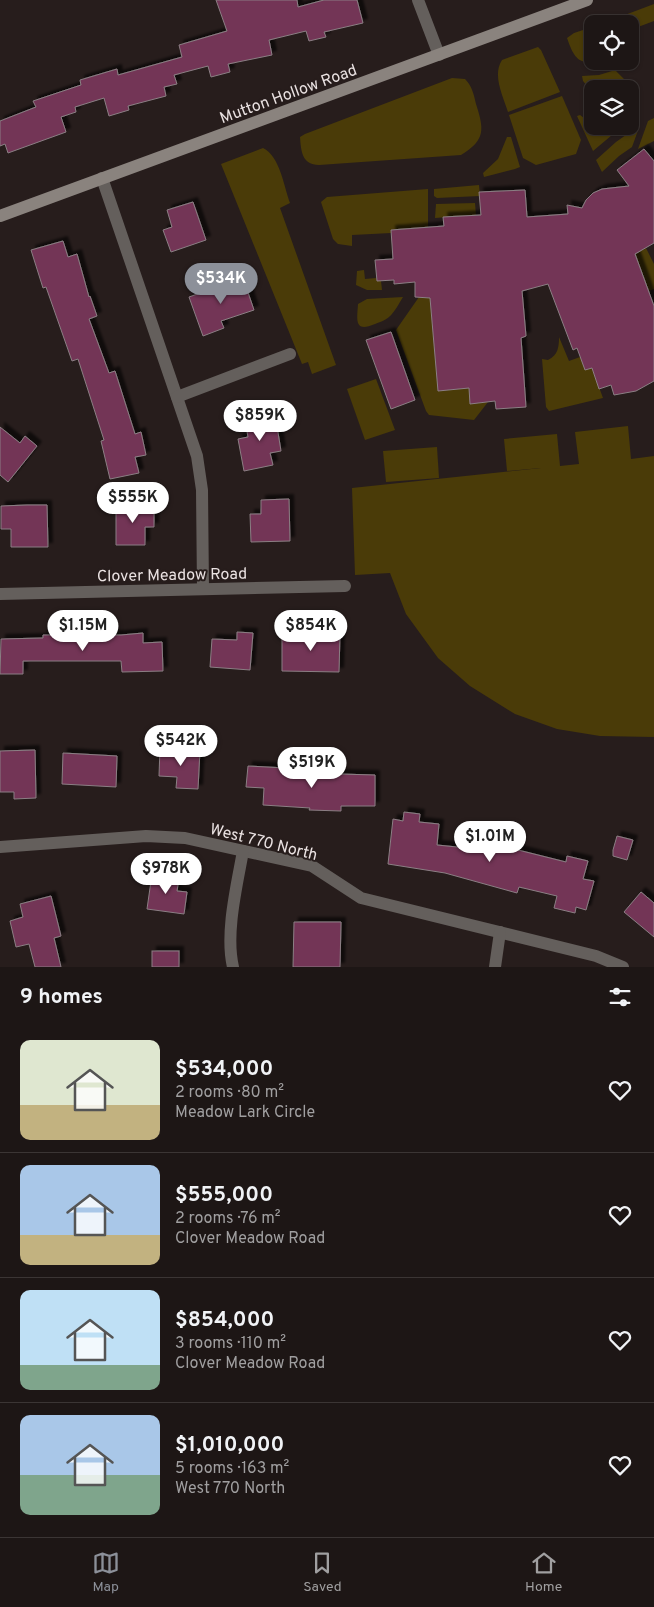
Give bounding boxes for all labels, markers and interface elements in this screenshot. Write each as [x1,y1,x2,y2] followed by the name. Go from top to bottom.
[584,15,639,135] map controls
[584,15,639,70] button: locate
[217,61,360,129] street label: Mutton Hollow Road
[584,80,639,135] button: layers
[186,262,256,305] pin: $534K
[196,269,246,289] text: $534K
[225,400,295,442] pin: $859K
[235,406,285,426] text: $859K
[98,482,168,524] pin: $555K
[108,488,158,508] text: $555K
[97,565,247,587] street label: Clover Meadow Road
[42,610,124,652] pin: $1.15M
[276,610,346,652] pin: $854K
[58,616,108,636] text: $1.15M
[285,616,337,636] text: $854K
[146,724,216,767] pin: $542K
[155,731,207,751] text: $542K
[277,746,347,789] pin: $519K
[289,753,336,773] text: $519K
[208,820,319,866] street label: West 770 North
[449,820,531,863] pin: $1.01M
[465,827,515,847] text: $1.01M
[131,852,201,895] pin: $978K
[142,859,190,879] text: $978K
[606,983,634,1011] icon: filters
[20,984,103,1011] text: 9 homes
[175,1056,273,1083] text: $534,000
[60,1060,120,1120] icon: home
[606,1076,634,1104] icon: heart
[175,1083,284,1103] text: 2 rooms · 80 m²
[175,1103,315,1123] text: Meadow Lark Circle
[175,1182,273,1209] text: $555,000
[60,1185,120,1245] icon: home
[606,1201,634,1229] icon: heart
[175,1209,281,1229] text: 2 rooms · 76 m²
[175,1229,325,1249] text: Clover Meadow Road
[175,1307,274,1334] text: $854,000
[60,1310,120,1370] icon: home
[606,1326,634,1354] icon: heart
[175,1334,286,1354] text: 3 rooms · 110 m²
[175,1354,325,1374] text: Clover Meadow Road
[175,1432,284,1459] text: $1,010,000
[60,1435,120,1495] icon: home
[606,1451,634,1479] icon: heart
[175,1459,289,1479] text: 5 rooms · 163 m²
[175,1479,285,1499] text: West 770 North
[92,1549,120,1596] tab: Map
[303,1549,342,1596] tab: Saved
[525,1549,562,1596] tab: Home

